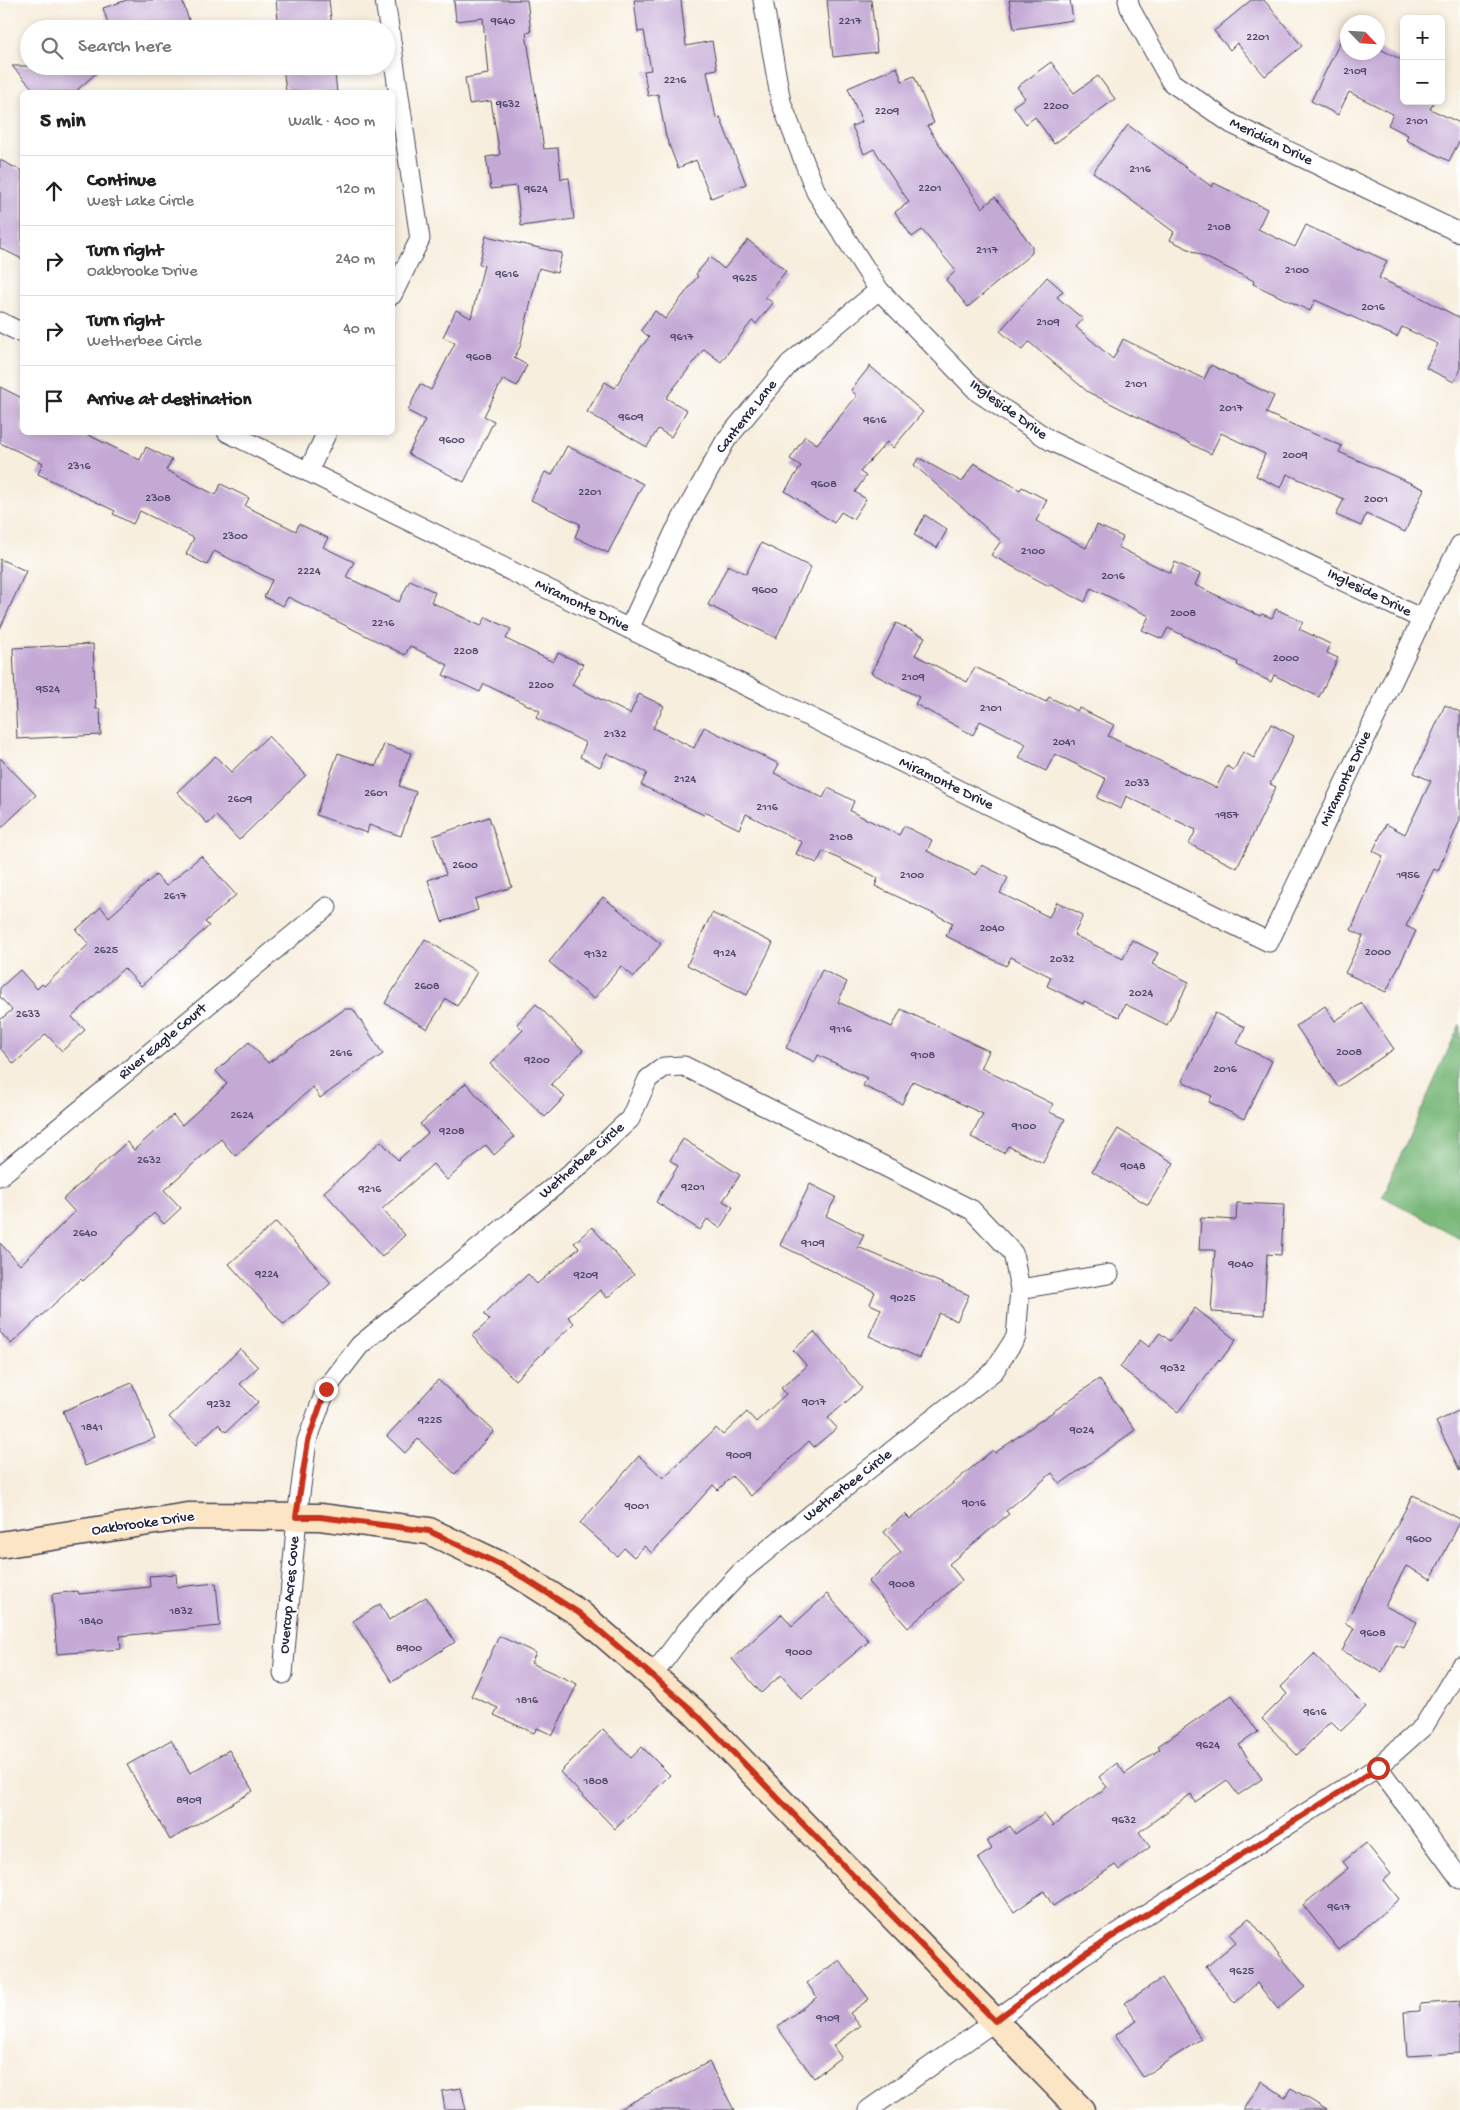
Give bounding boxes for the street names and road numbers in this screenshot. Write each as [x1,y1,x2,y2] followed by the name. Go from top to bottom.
[1226,114,1316,170] street label: Meridian Drive
[713,376,782,457] street label: Canterra Lane
[966,376,1051,444] street label: Ingleside Drive
[1324,565,1414,621] street label: Ingleside Drive
[532,575,632,637] street label: Miramonte Drive
[1316,728,1376,829] street label: Miramonte Drive
[896,753,996,815] street label: Miramonte Drive
[115,999,212,1084] street label: River Eagle Court
[536,1119,629,1203] street label: Wetherbee Circle
[800,1446,896,1526] street label: Wetherbee Circle
[90,1508,196,1540] street label: Oakbrooke Drive
[276,1535,304,1655] street label: Overcup Acres Cove

